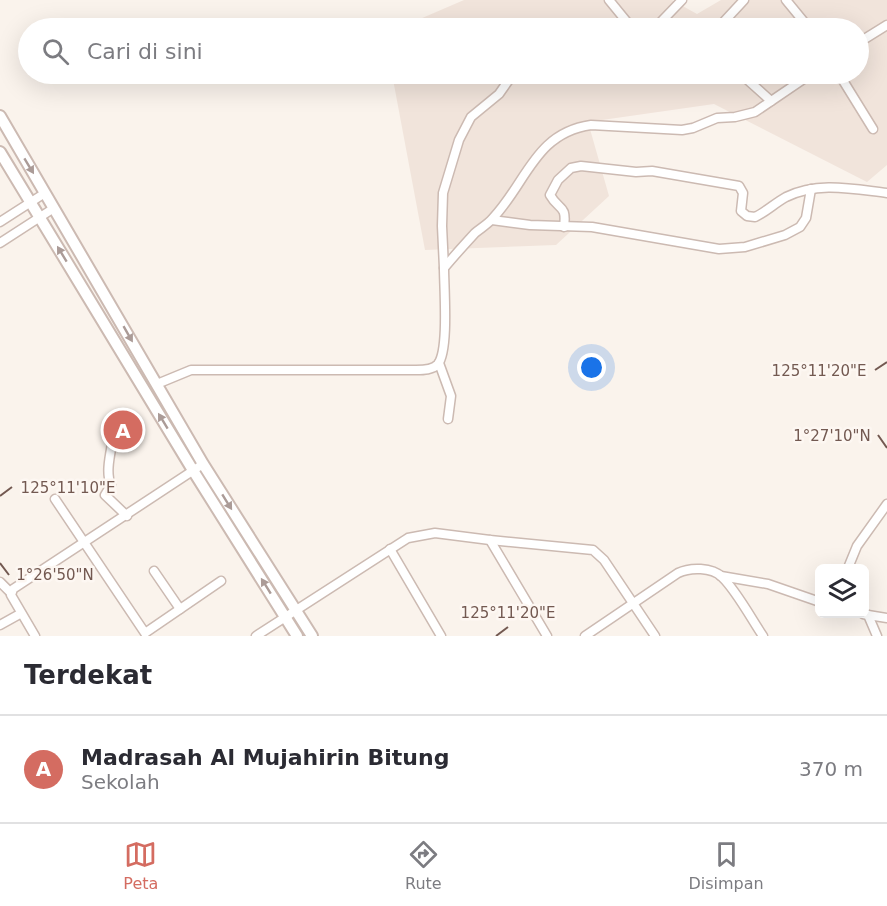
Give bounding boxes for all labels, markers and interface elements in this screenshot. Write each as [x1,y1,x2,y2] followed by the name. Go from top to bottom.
[18,18,869,84] search box
[39,35,72,68] icon: search
[87,39,203,64] text: Cari di sini
[24,158,35,174] one-way arrow
[57,246,68,262] one-way arrow
[123,326,134,342] one-way arrow
[577,353,606,382] your location
[772,362,866,380] text: 125°11'20"E
[104,408,142,452] pin: A
[158,413,169,429] one-way arrow
[793,427,871,445] text: 1°27'10"N
[21,479,115,497] text: 125°11'10"E
[222,494,233,510] one-way arrow
[815,564,869,618] map controls
[815,564,869,618] button: layers
[16,566,94,584] text: 1°26'50"N
[261,578,272,595] one-way arrow
[461,604,555,622] text: 125°11'20"E
[24,660,152,690] text: Terdekat
[81,745,449,770] text: Madrasah Al Mujahirin Bitung
[36,757,51,781] text: A
[799,757,863,781] text: 370 m
[81,770,160,794] text: Sekolah
[123,838,158,893] tab: Peta
[405,838,442,893] tab: Rute
[688,838,764,893] tab: Disimpan

